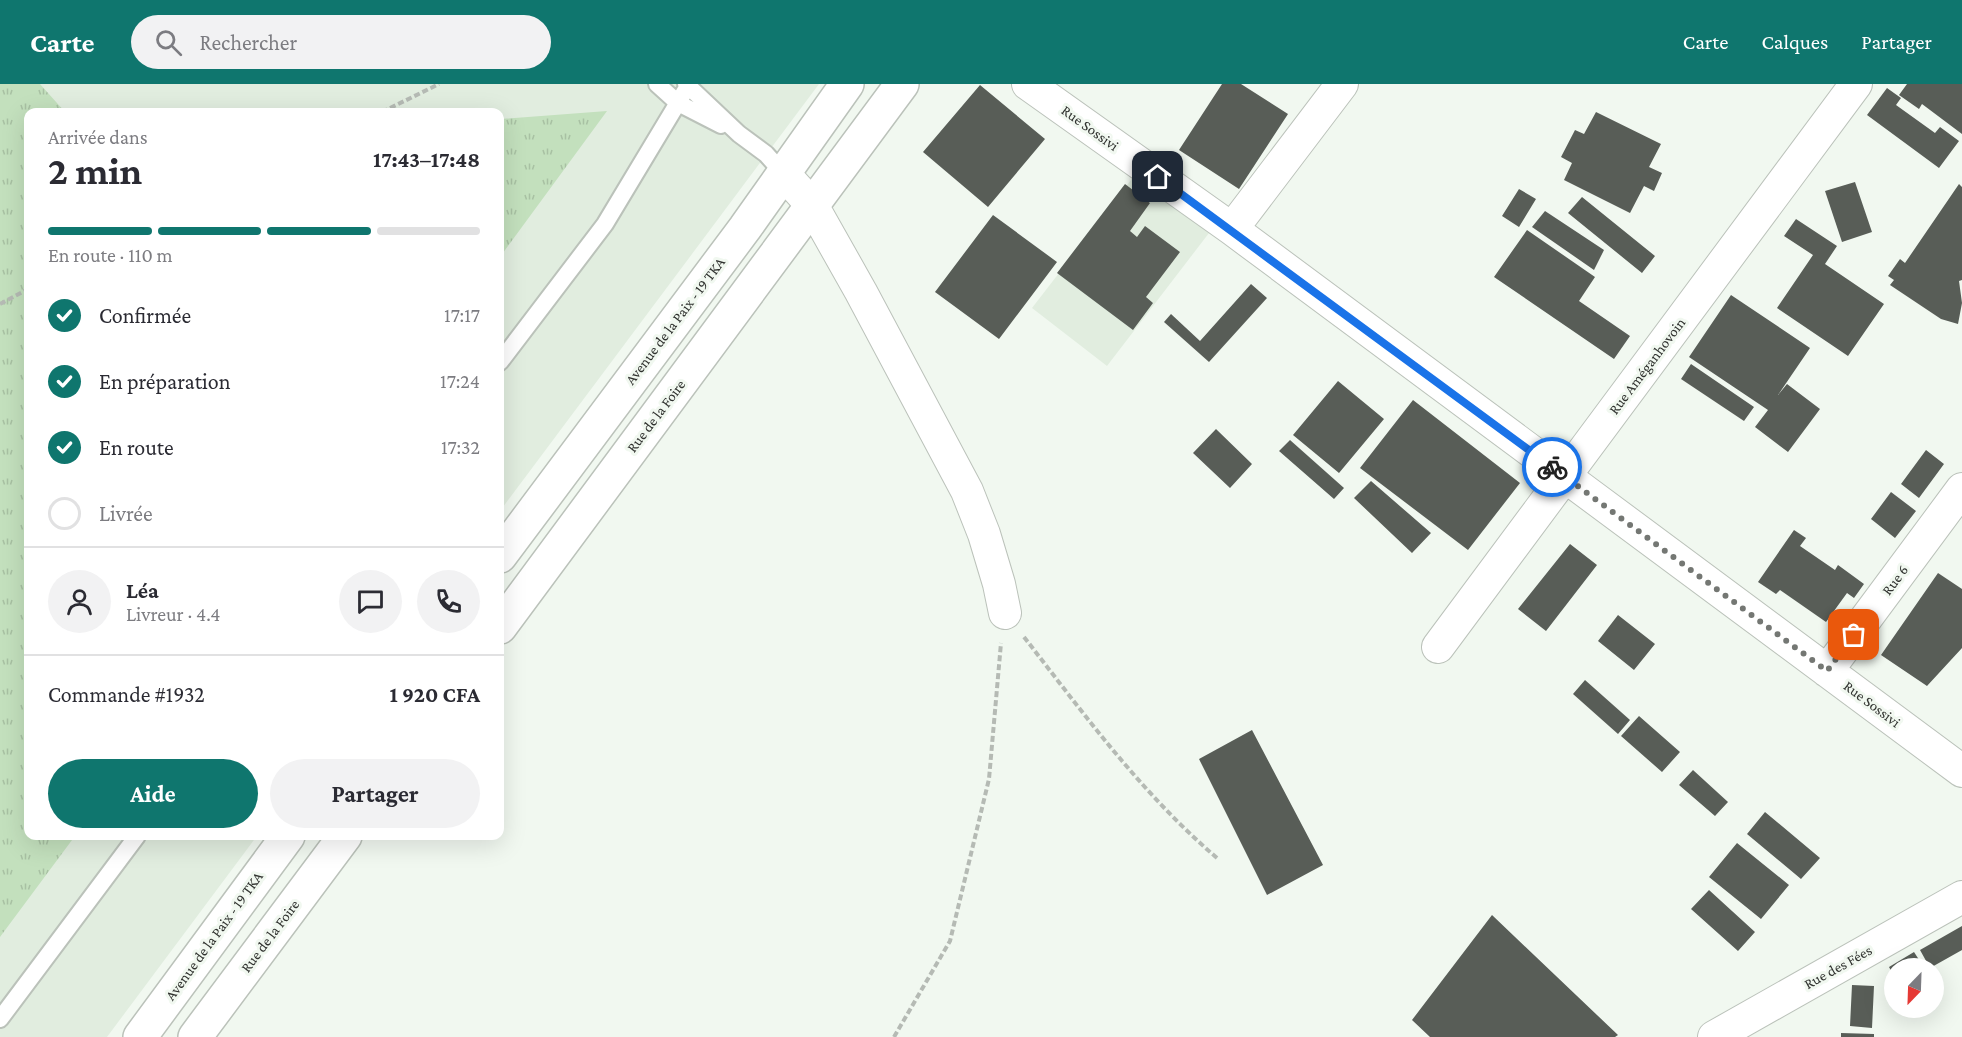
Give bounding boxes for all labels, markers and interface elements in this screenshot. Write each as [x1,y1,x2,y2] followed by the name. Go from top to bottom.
[131,15,551,69] search box
[152,26,185,59] icon: search
[30,27,95,58] text: Carte
[200,30,297,55] text: Rechercher
[1683,30,1728,54] text: Carte
[1761,30,1828,54] text: Calques
[1861,30,1932,54] text: Partager
[1058,102,1122,154] street label: Rue Sossivi
[48,126,148,148] text: Arrivée dans
[373,147,480,172] text: 17:43–17:48
[48,149,142,192] text: 2 min
[1132,151,1183,202] pin
[1141,160,1174,193] icon: home
[48,244,173,266] text: En route · 110 m
[622,254,728,388] street label: Avenue de la Paix - 19 TKA
[48,299,81,332] icon: check
[99,303,191,328] text: Confirmée
[444,304,480,326] text: 17:17
[1606,315,1689,418] street label: Rue Améganhovoin
[48,365,81,398] icon: check
[99,369,231,394] text: En préparation
[440,370,480,392] text: 17:24
[624,376,689,455] street label: Rue de la Foire
[48,431,81,464] icon: check
[99,435,174,460] text: En route
[441,436,480,458] text: 17:32
[1522,437,1582,497] courier
[1536,451,1569,484] icon: bike
[99,501,153,526] text: Livrée
[1879,562,1911,598] street label: Rue 6
[48,570,111,633] button: person
[339,570,402,633] button: chat
[417,570,480,633] button: phone
[126,578,159,603] text: Léa
[126,603,220,625] text: Livreur · 4.4
[1828,609,1879,660] pin
[1837,618,1870,651] icon: bag
[1841,678,1903,730] street label: Rue Sossivi
[48,682,205,707] text: Commande #1932
[390,682,480,707] text: 1 920 CFA
[48,759,258,828] button: Aide
[270,759,480,828] button: Partager
[162,868,266,1003] street label: Avenue de la Paix - 19 TKA
[238,896,303,975] street label: Rue de la Foire
[1801,942,1875,992] street label: Rue des Fées
[1884,958,1944,1018] north arrow
[1884,958,1944,1018] map controls

